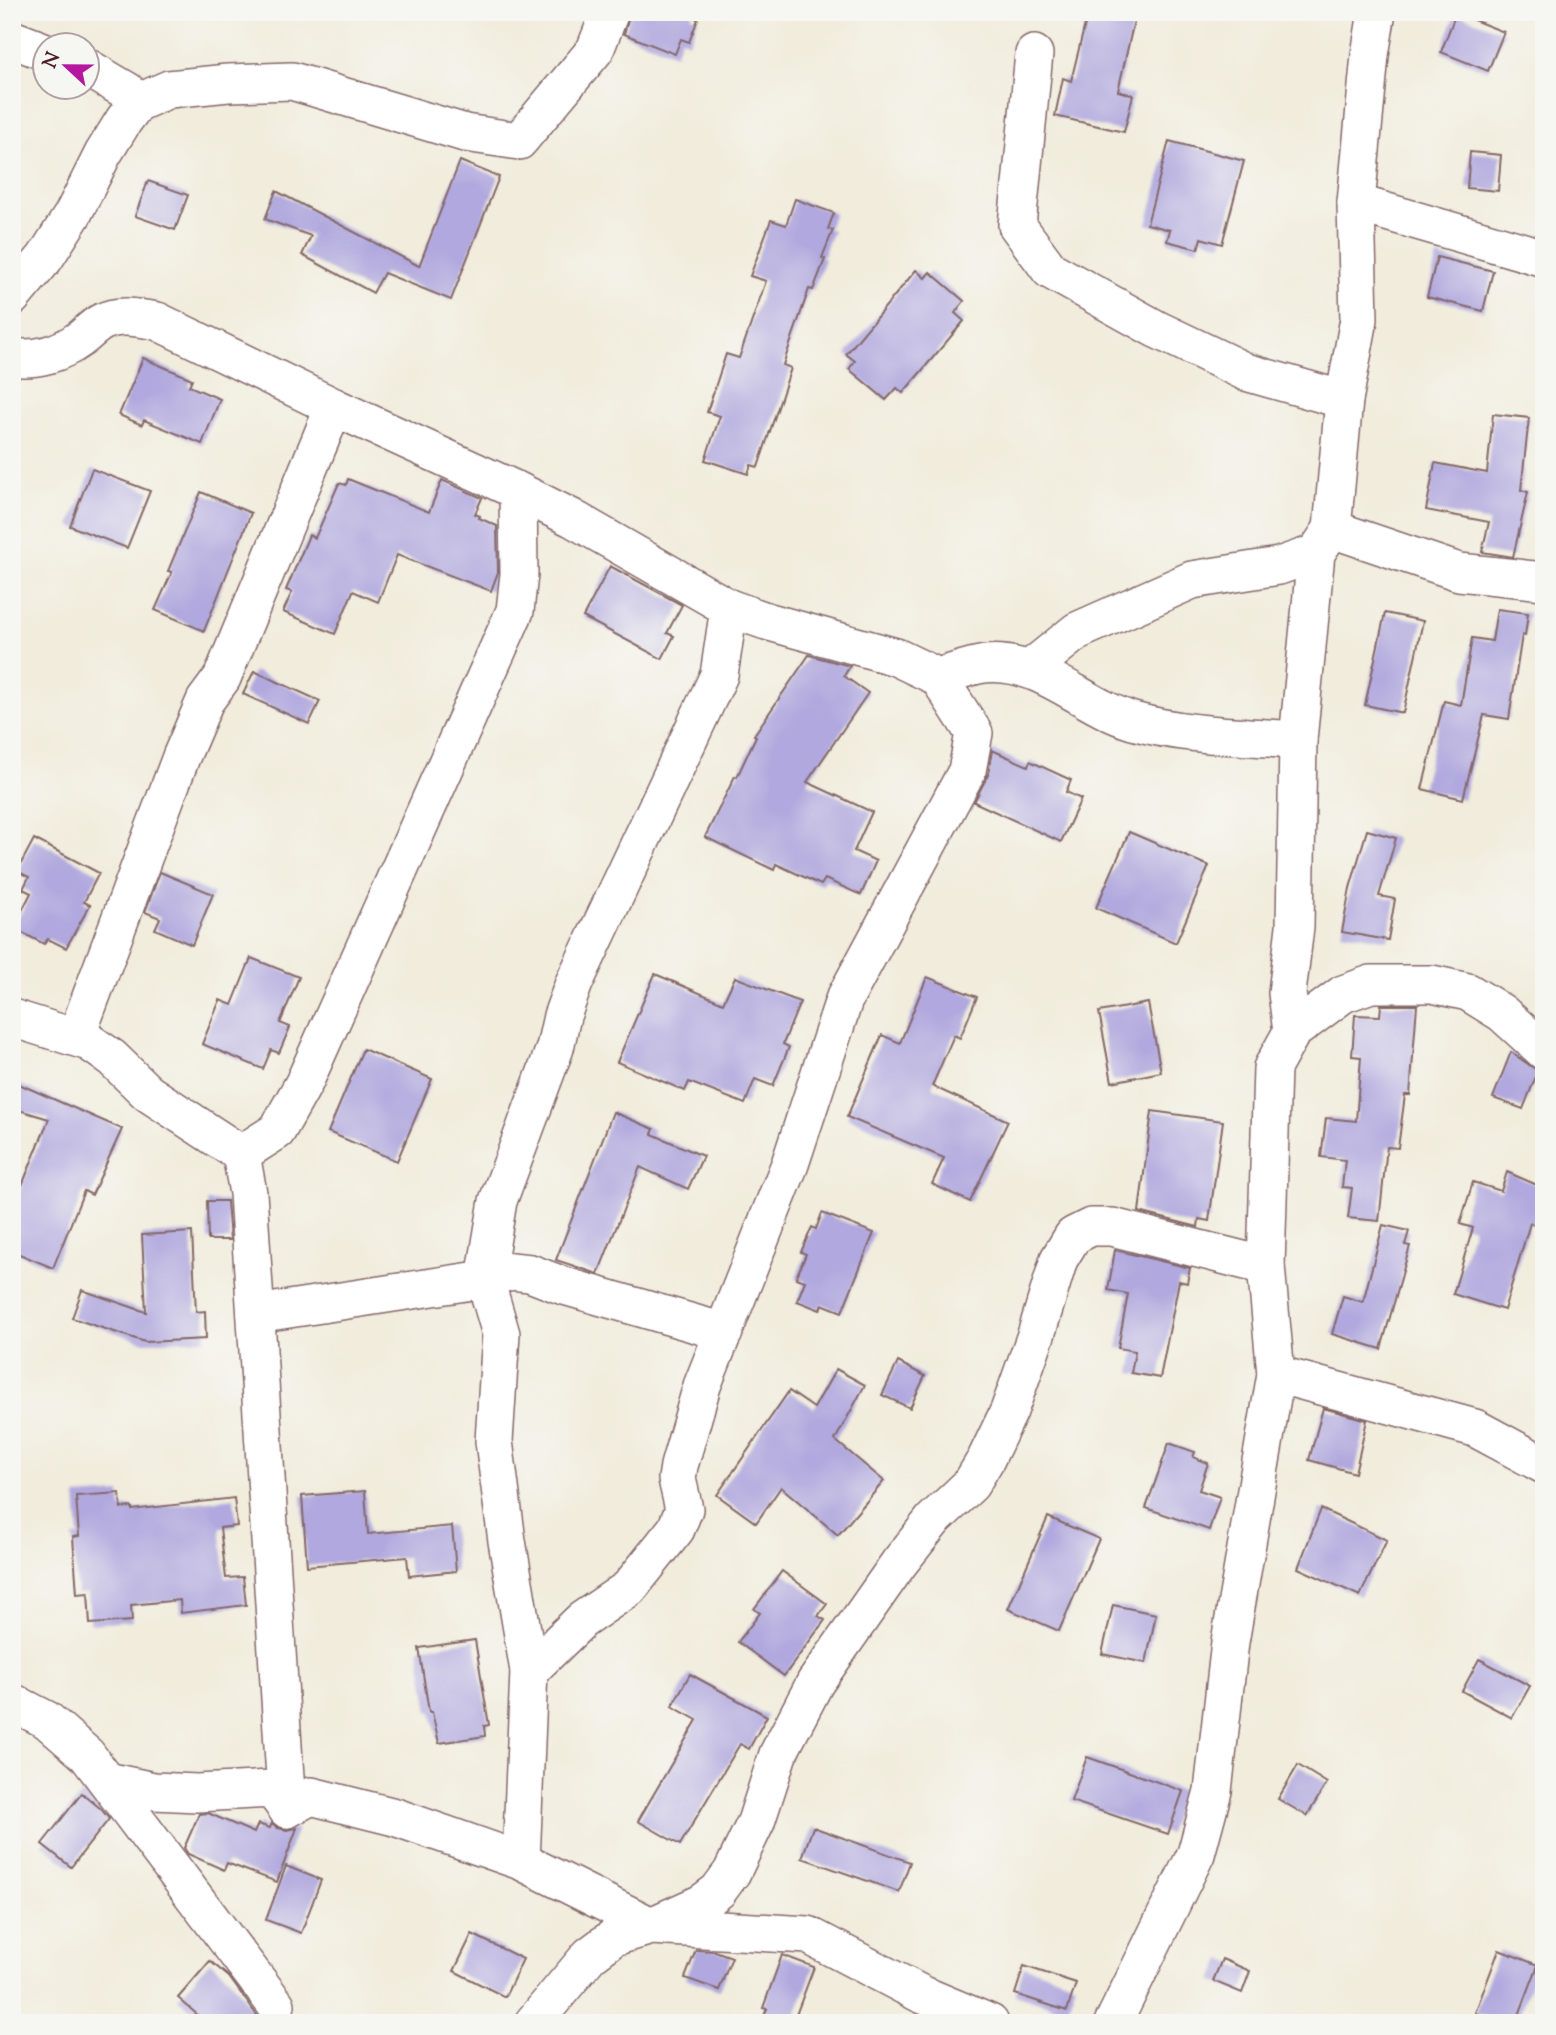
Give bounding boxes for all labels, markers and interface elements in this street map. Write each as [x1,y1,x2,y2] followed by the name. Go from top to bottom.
[32,32,102,102] north arrow
[37,48,68,73] text: N

